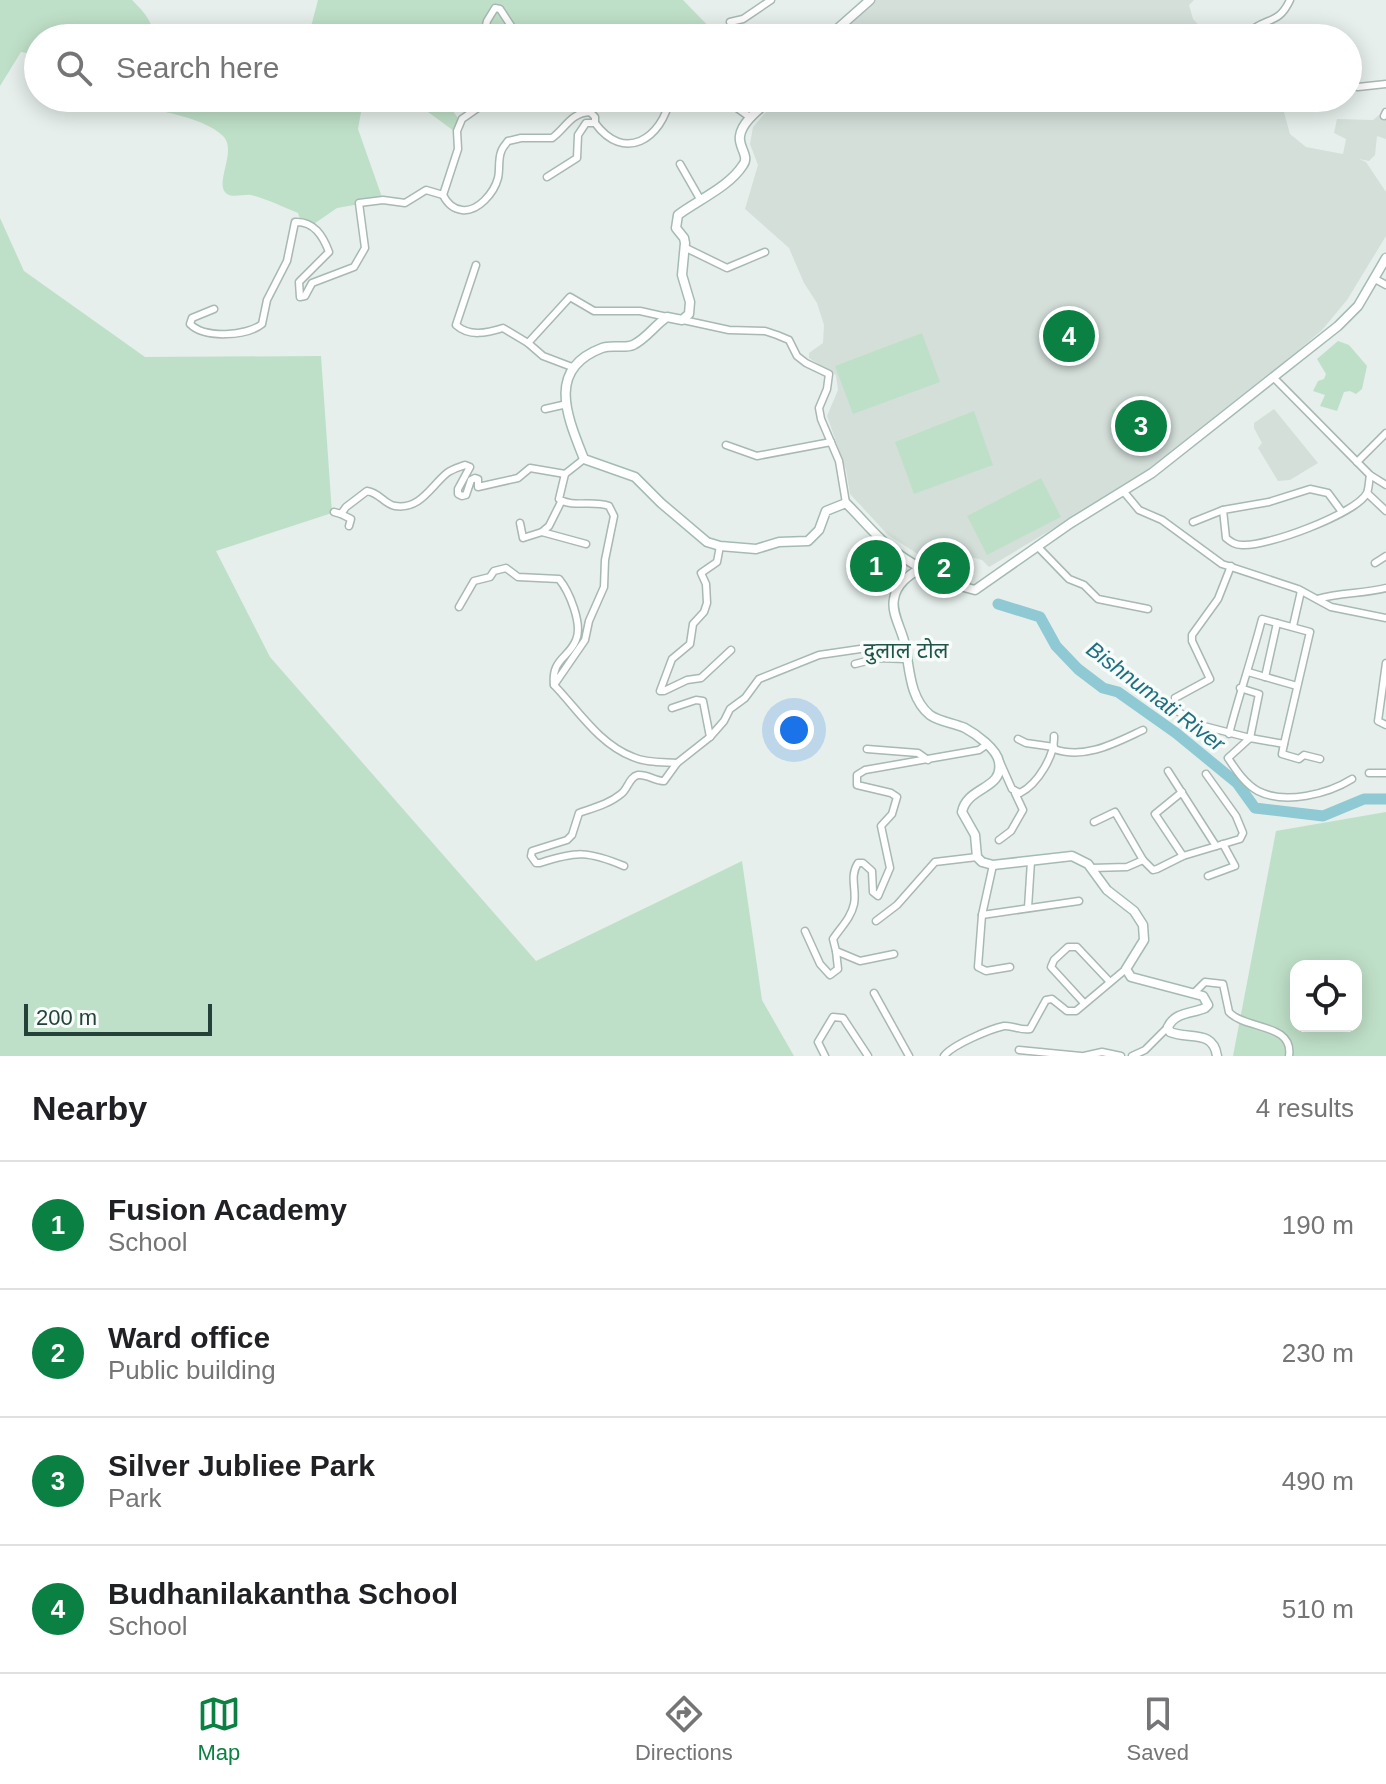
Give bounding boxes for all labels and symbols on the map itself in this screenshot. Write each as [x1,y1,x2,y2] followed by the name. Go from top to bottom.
[1043,306,1095,366] pin: 4
[1115,396,1167,456] pin: 3
[850,536,902,596] pin: 1
[918,538,970,598] pin: 2
[1082,636,1231,757] water label: Bishnumati River
[863,638,950,665] district label: दुलाल टोल
[774,710,814,750] your location
[24,1000,212,1036] scale bar

